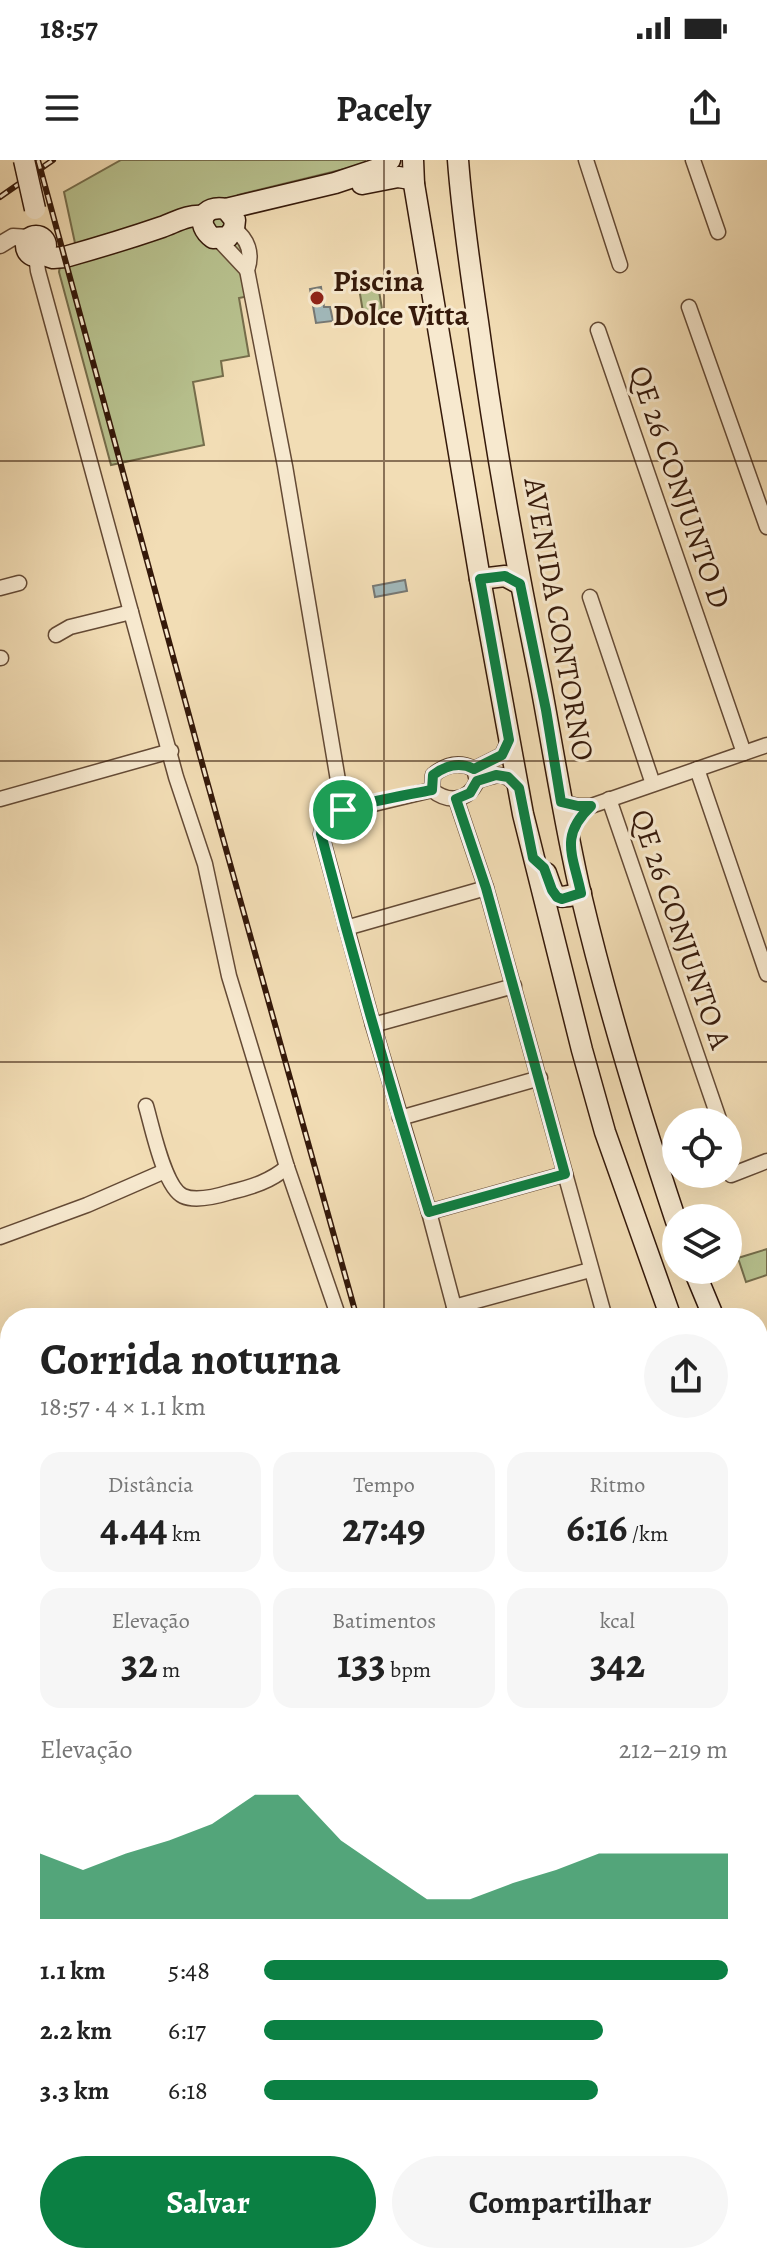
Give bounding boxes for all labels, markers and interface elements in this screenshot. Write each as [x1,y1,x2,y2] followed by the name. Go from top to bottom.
[40,8,98,48] text: 18:57
[336,84,431,133] text: Pacely
[40,86,84,130] icon: menu
[683,86,727,130] icon: share
[333,261,470,335] place label: Piscina Dolce Vitta
[308,289,326,307] marker: Piscina Dolce Vitta
[620,360,740,614] street label: QE 26 CONJUNTO D
[514,473,604,764] street label: AVENIDA CONTORNO
[309,776,377,844] pin
[321,788,365,832] icon: arrive
[621,804,741,1055] street label: QE 26 CONJUNTO A
[662,1108,742,1284] map controls
[662,1108,742,1188] button: locate
[662,1204,742,1284] button: layers
[40,1329,341,1389] text: Corrida noturna
[644,1334,728,1418] button: share
[40,1389,206,1424] text: 18:57 · 4 × 1.1 km
[108,1470,194,1500] text: Distância
[353,1470,415,1500] text: Tempo
[589,1470,645,1500] text: Ritmo
[100,1500,168,1555] text: 4.44
[342,1500,426,1555] text: 27:49
[566,1500,628,1555] text: 6:16
[168,1519,201,1549] text: km
[628,1519,668,1549] text: /km
[112,1606,190,1636] text: Elevação
[332,1606,436,1636] text: Batimentos
[600,1606,635,1636] text: kcal
[121,1636,158,1691] text: 32
[337,1636,386,1691] text: 133
[590,1636,645,1691] text: 342
[158,1655,180,1685] text: m
[386,1655,431,1685] text: bpm
[40,1732,132,1767] text: Elevação
[619,1732,728,1767] text: 212–219 m
[40,1953,106,1988] text: 1.1 km
[168,1953,210,1988] text: 5:48
[40,2013,112,2048] text: 2.2 km
[168,2013,206,2048] text: 6:17
[40,2073,109,2108] text: 3.3 km
[168,2073,208,2108] text: 6:18
[40,2156,376,2248] button: Salvar
[392,2156,728,2248] button: Compartilhar

